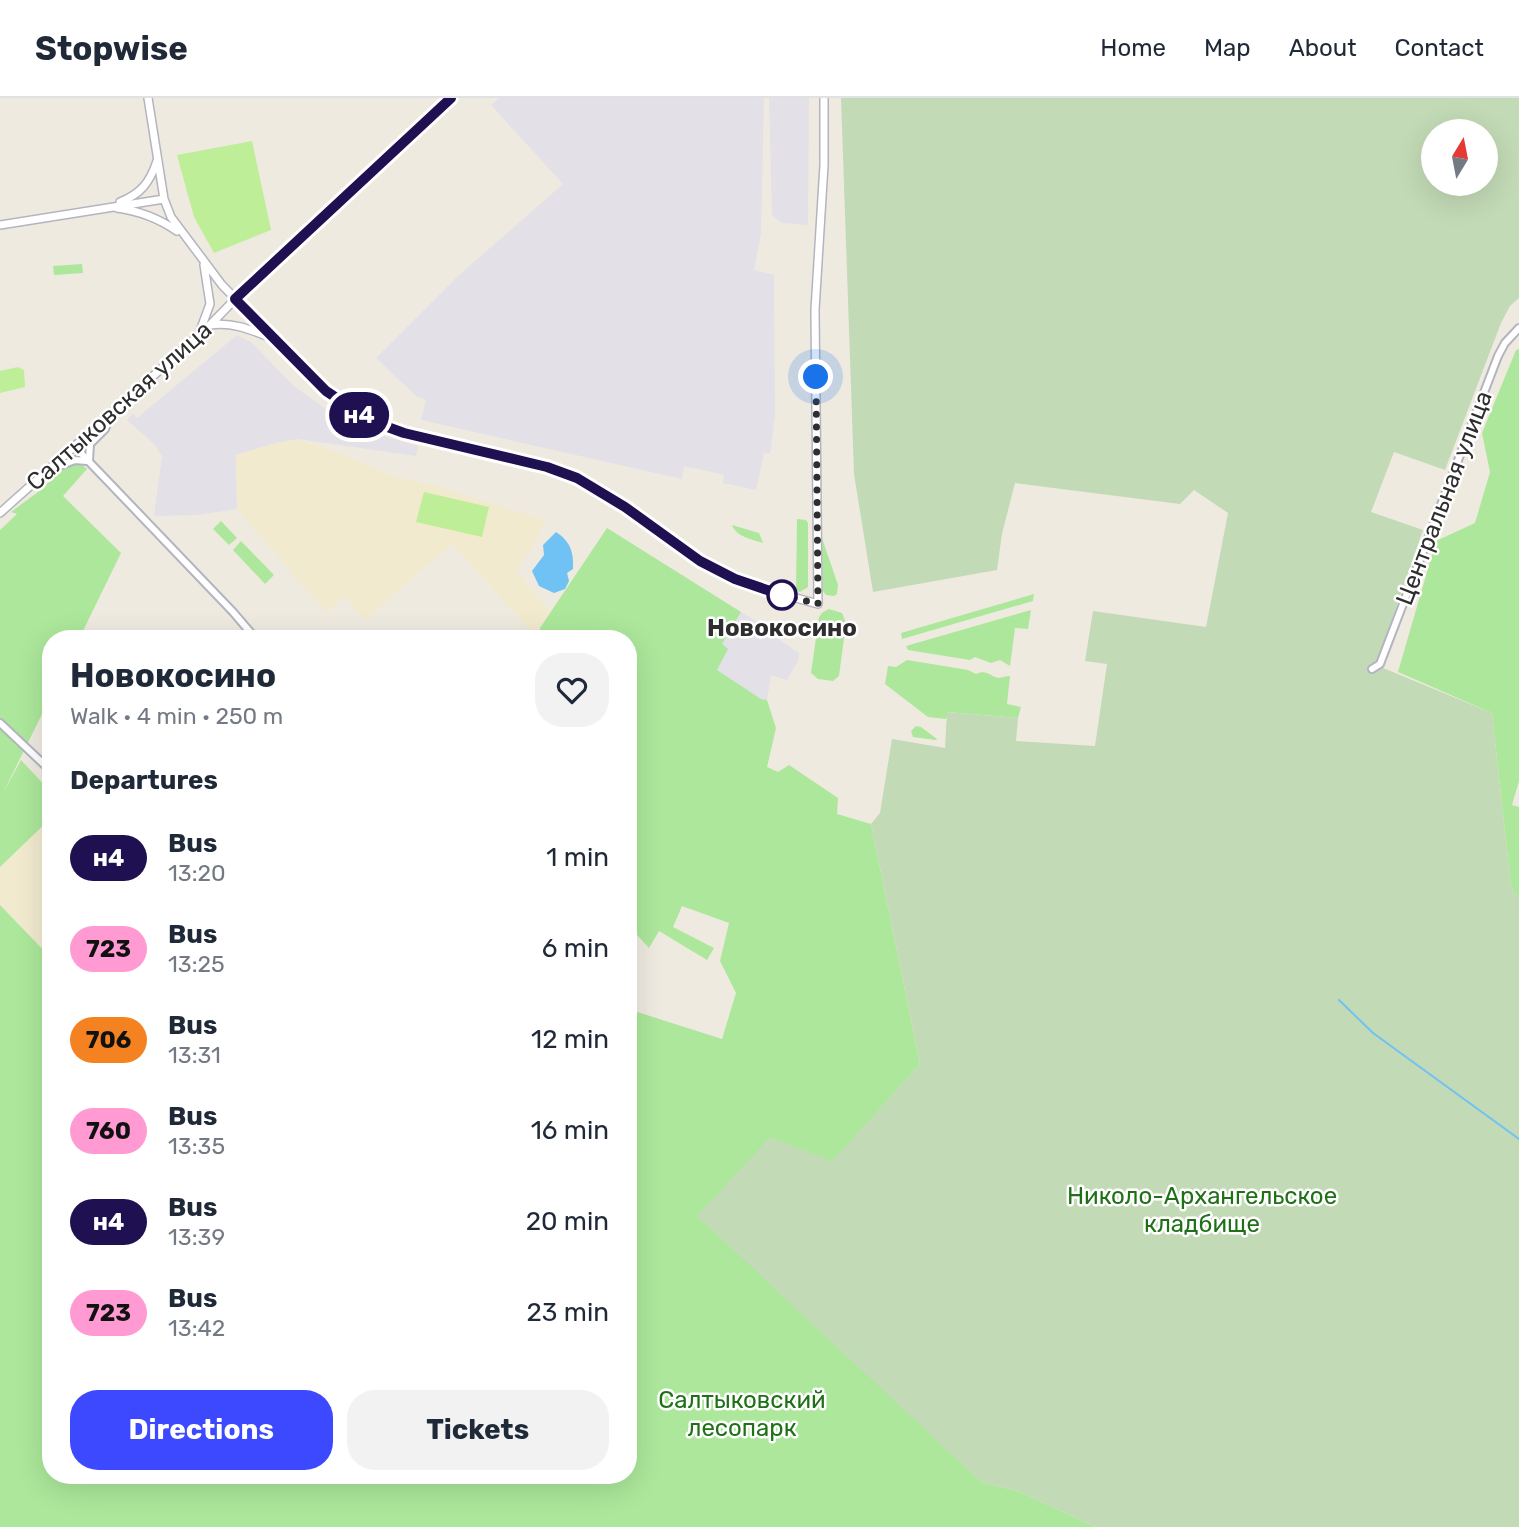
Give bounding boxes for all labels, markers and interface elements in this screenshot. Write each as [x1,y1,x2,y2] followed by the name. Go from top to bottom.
[35,29,188,68] text: Stopwise
[1100,34,1166,62] text: Home
[1204,34,1251,62] text: Map
[1289,34,1357,62] text: About
[1395,34,1484,62] text: Contact
[1421,119,1498,196] north arrow
[1421,119,1498,196] map controls
[21,316,217,496] street label: Салтыковская улица
[798,359,833,394] your location
[1390,387,1498,609] street label: Центральная улица
[328,392,390,438] line badge: н4
[343,401,375,429] text: н4
[767,580,797,610] marker: Новокосино
[707,614,857,642] place label: Новокосино
[535,653,609,727] button: heart
[70,656,276,695] text: Новокосино
[70,702,283,730] text: Walk · 4 min · 250 m
[70,765,218,796] text: Departures
[168,828,217,859] text: Bus
[546,842,609,873] text: 1 min
[93,844,124,872] text: н4
[168,859,226,887] text: 13:20
[168,919,217,950] text: Bus
[542,933,609,964] text: 6 min
[86,935,131,963] text: 723
[168,950,225,978] text: 13:25
[168,1010,217,1041] text: Bus
[531,1024,609,1055] text: 12 min
[86,1026,131,1054] text: 706
[168,1041,221,1069] text: 13:31
[168,1101,217,1132] text: Bus
[531,1115,609,1146] text: 16 min
[86,1117,131,1145] text: 760
[168,1132,225,1160] text: 13:35
[1067,1182,1337,1238] park label: Николо-Архангельское кладбище
[168,1192,217,1223] text: Bus
[526,1206,609,1237] text: 20 min
[93,1208,124,1236] text: н4
[168,1223,225,1251] text: 13:39
[168,1283,217,1314] text: Bus
[527,1297,609,1328] text: 23 min
[86,1299,131,1327] text: 723
[168,1314,225,1342] text: 13:42
[658,1386,826,1442] park label: Салтыковский лесопарк
[70,1390,333,1470] button: Directions
[347,1390,609,1470] button: Tickets

